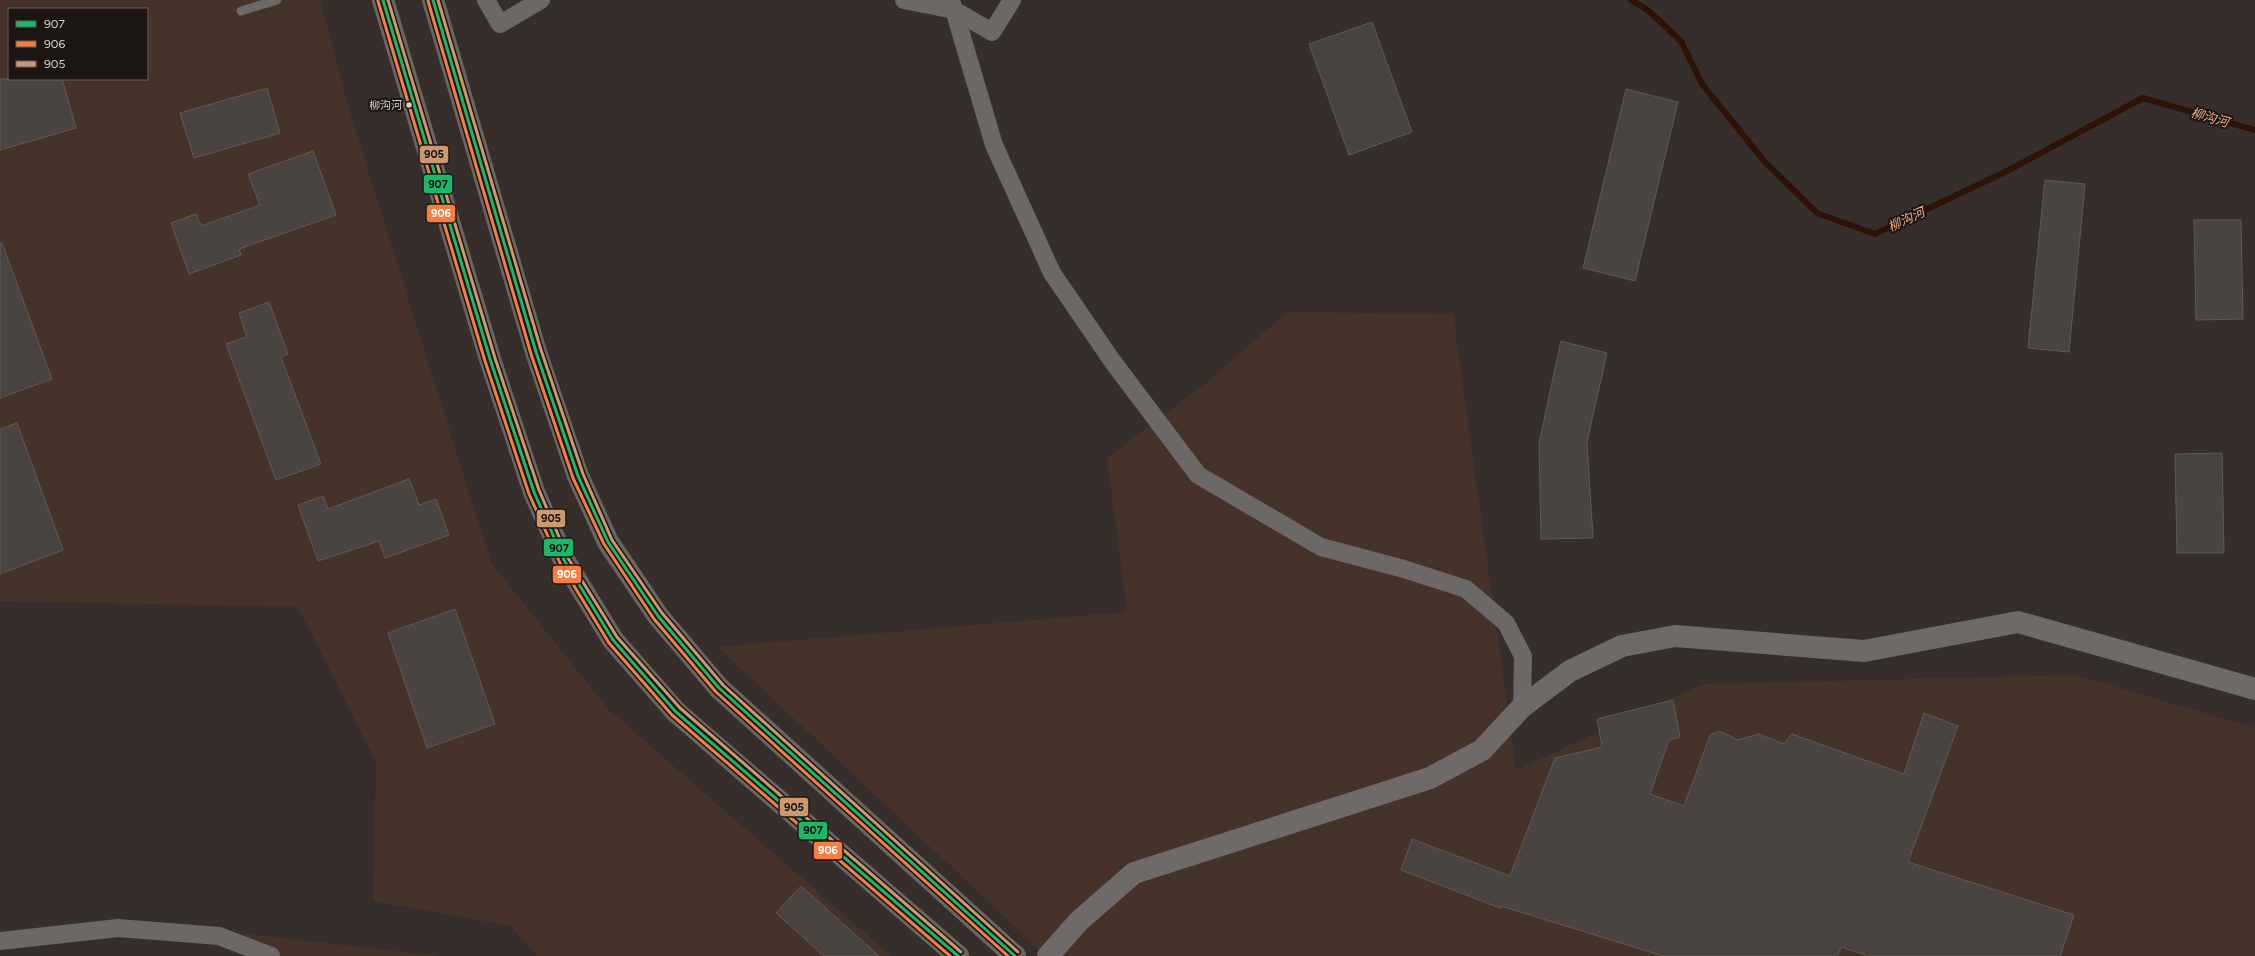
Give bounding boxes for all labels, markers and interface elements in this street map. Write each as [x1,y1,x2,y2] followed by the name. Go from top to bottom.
[8,8,148,80] legend
[44,17,65,31] text: 907
[44,37,65,51] text: 906
[44,57,65,71] text: 905
[369,99,402,112] place label: 柳沟河
[404,100,414,110] marker: 柳沟河
[2189,105,2234,131] water label: 柳沟河
[419,145,449,164] line badge: 905
[424,148,444,161] text: 905
[423,174,453,194] line badge: 907
[428,178,448,191] text: 907
[1885,203,1930,234] water label: 柳沟河
[426,204,456,223] line badge: 906
[431,207,452,220] text: 906
[536,509,566,528] line badge: 905
[541,512,561,525] text: 905
[543,538,574,557] line badge: 907
[549,542,569,555] text: 907
[552,565,582,584] line badge: 906
[557,568,578,581] text: 906
[779,797,809,817] line badge: 905
[784,801,804,814] text: 905
[798,821,828,840] line badge: 907
[803,824,823,837] text: 907
[813,841,843,860] line badge: 906
[818,844,839,857] text: 906

